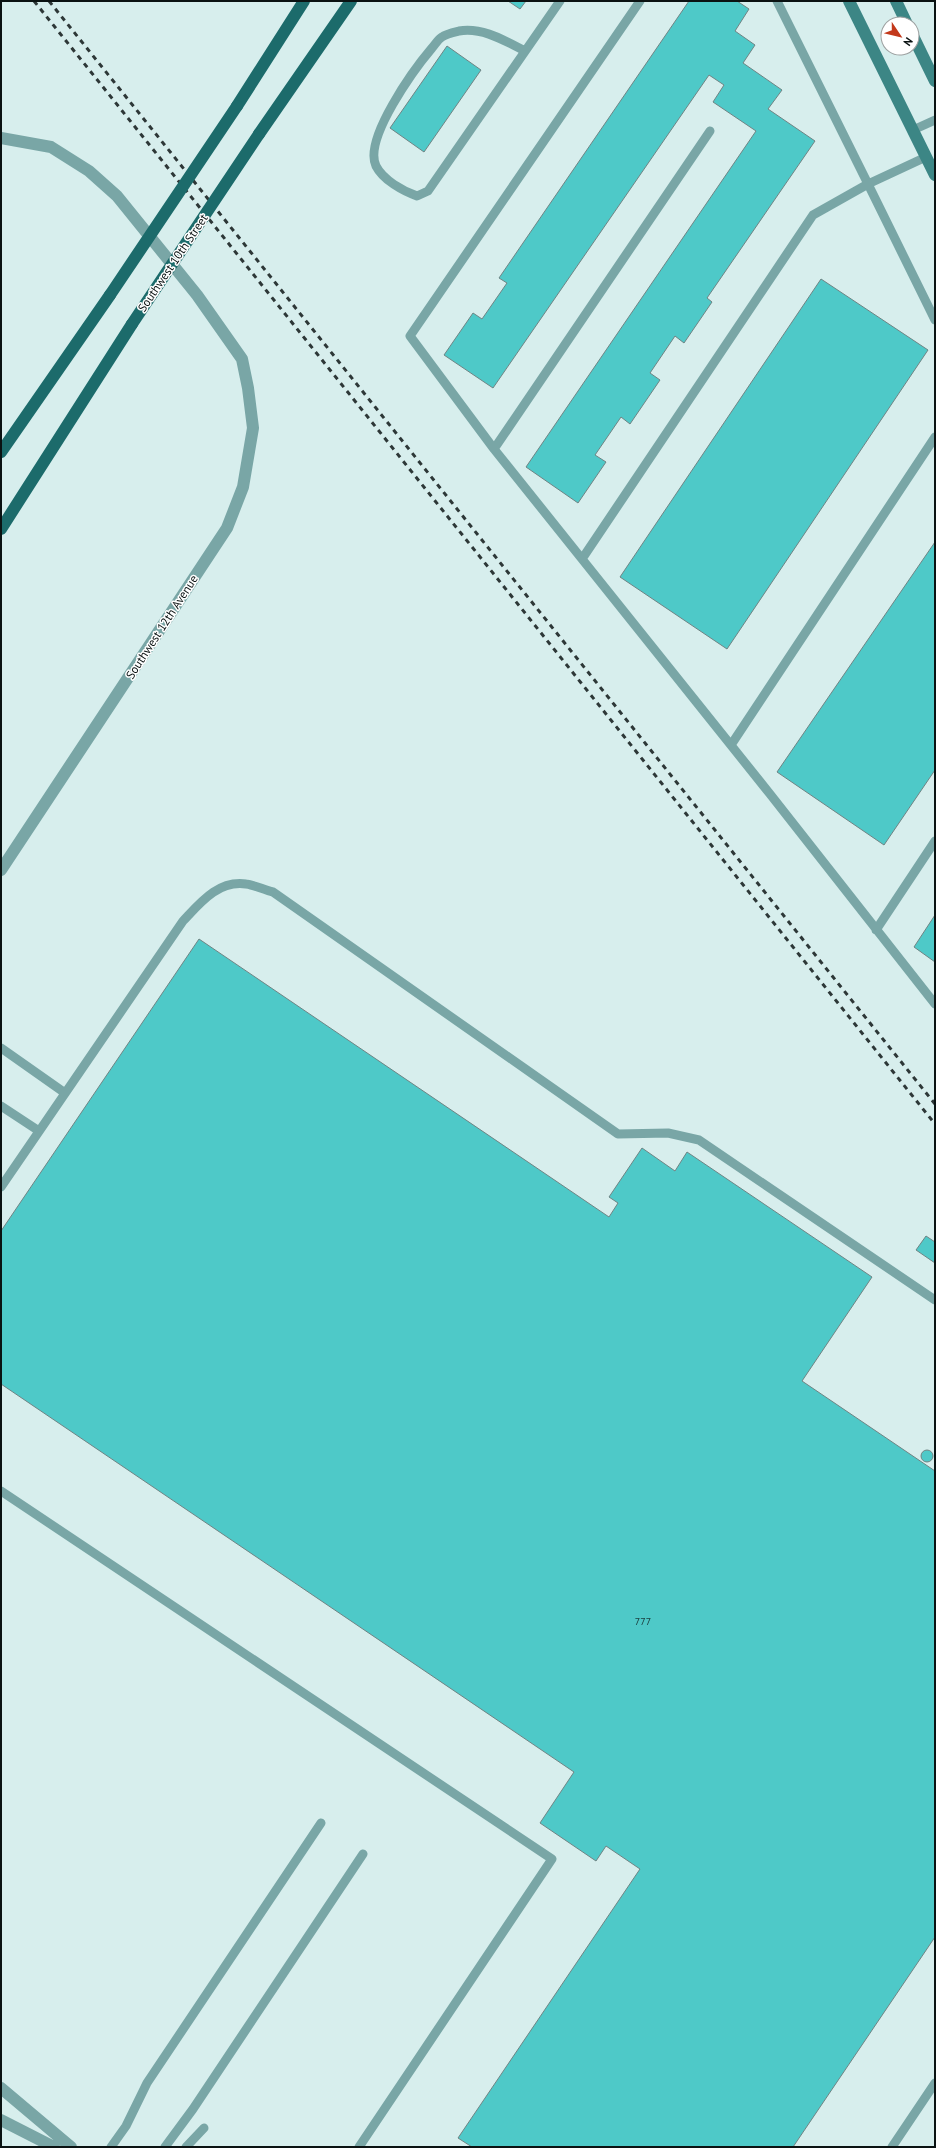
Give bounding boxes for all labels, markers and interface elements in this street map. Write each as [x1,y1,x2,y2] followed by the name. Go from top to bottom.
[880,16,920,56] north arrow
[900,35,916,49] text: N
[134,211,211,314] street label: Southwest 10th Street
[122,572,201,682] street label: Southwest 12th Avenue
[635,1615,651,1628] house number: 777

